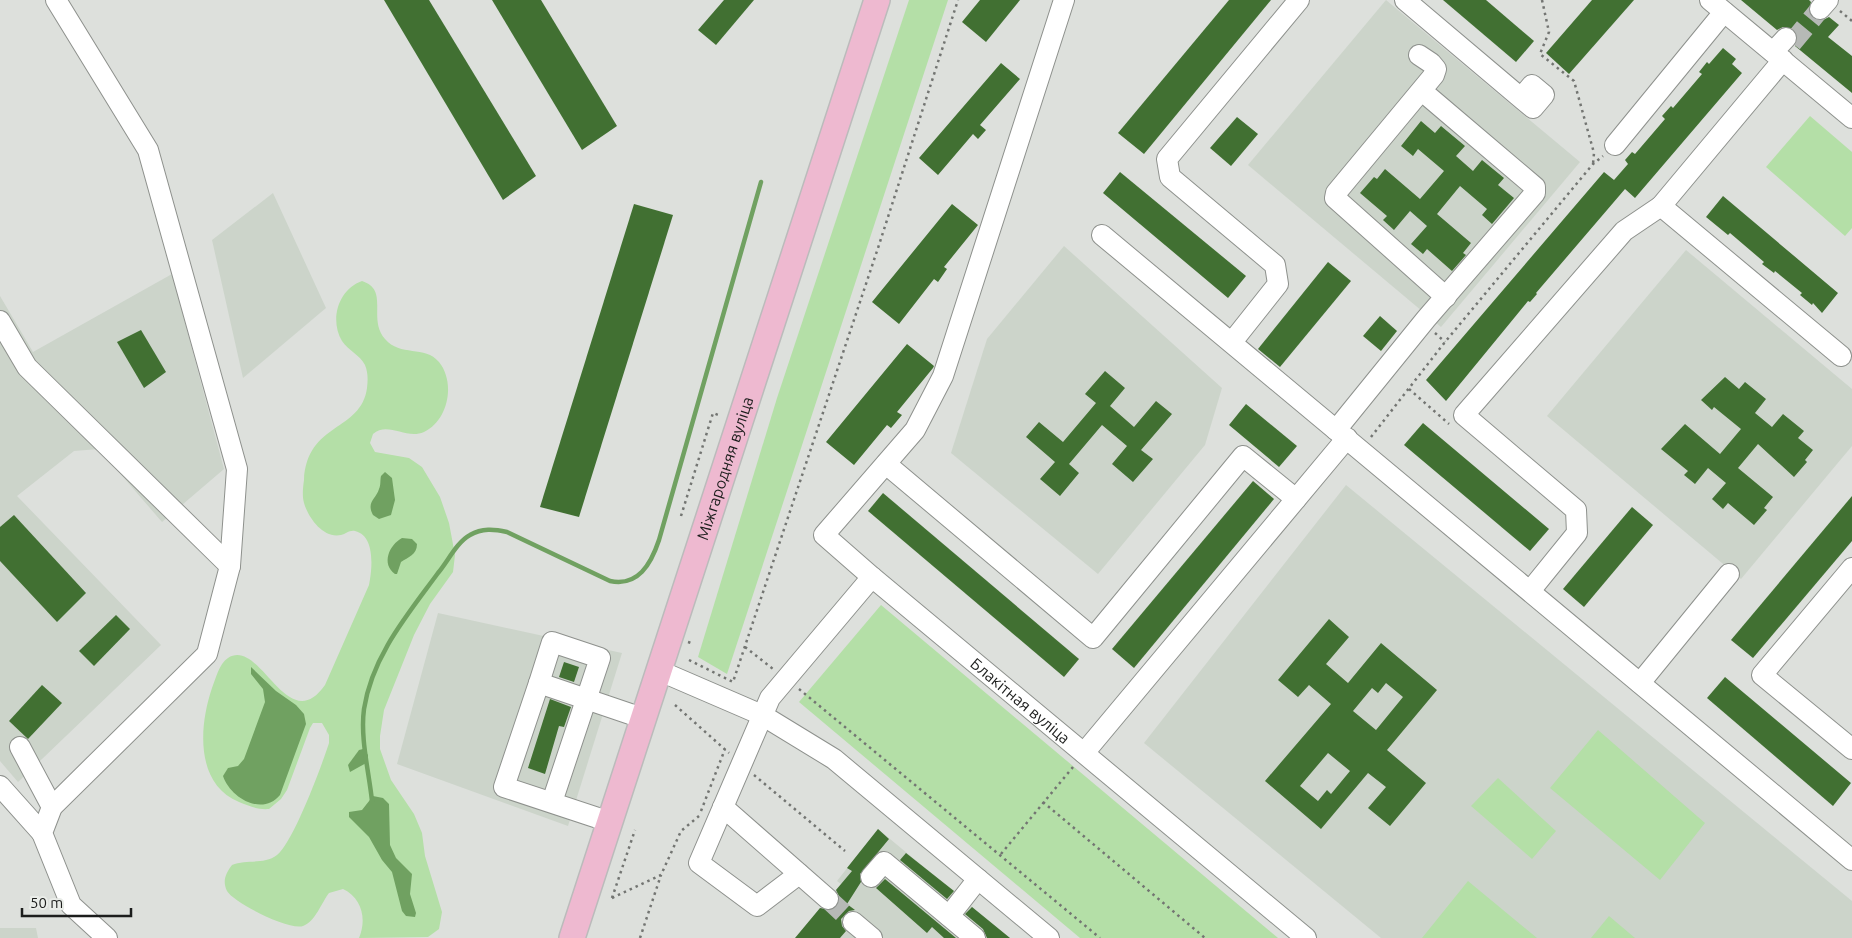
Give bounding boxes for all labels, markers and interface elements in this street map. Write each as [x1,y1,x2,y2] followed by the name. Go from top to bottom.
[693,394,756,542] street label: Міжгародняя вуліца
[967,654,1074,747] street label: Блакітная вуліца
[22,886,131,918] scale bar
[30,894,63,911] text: 50 m

